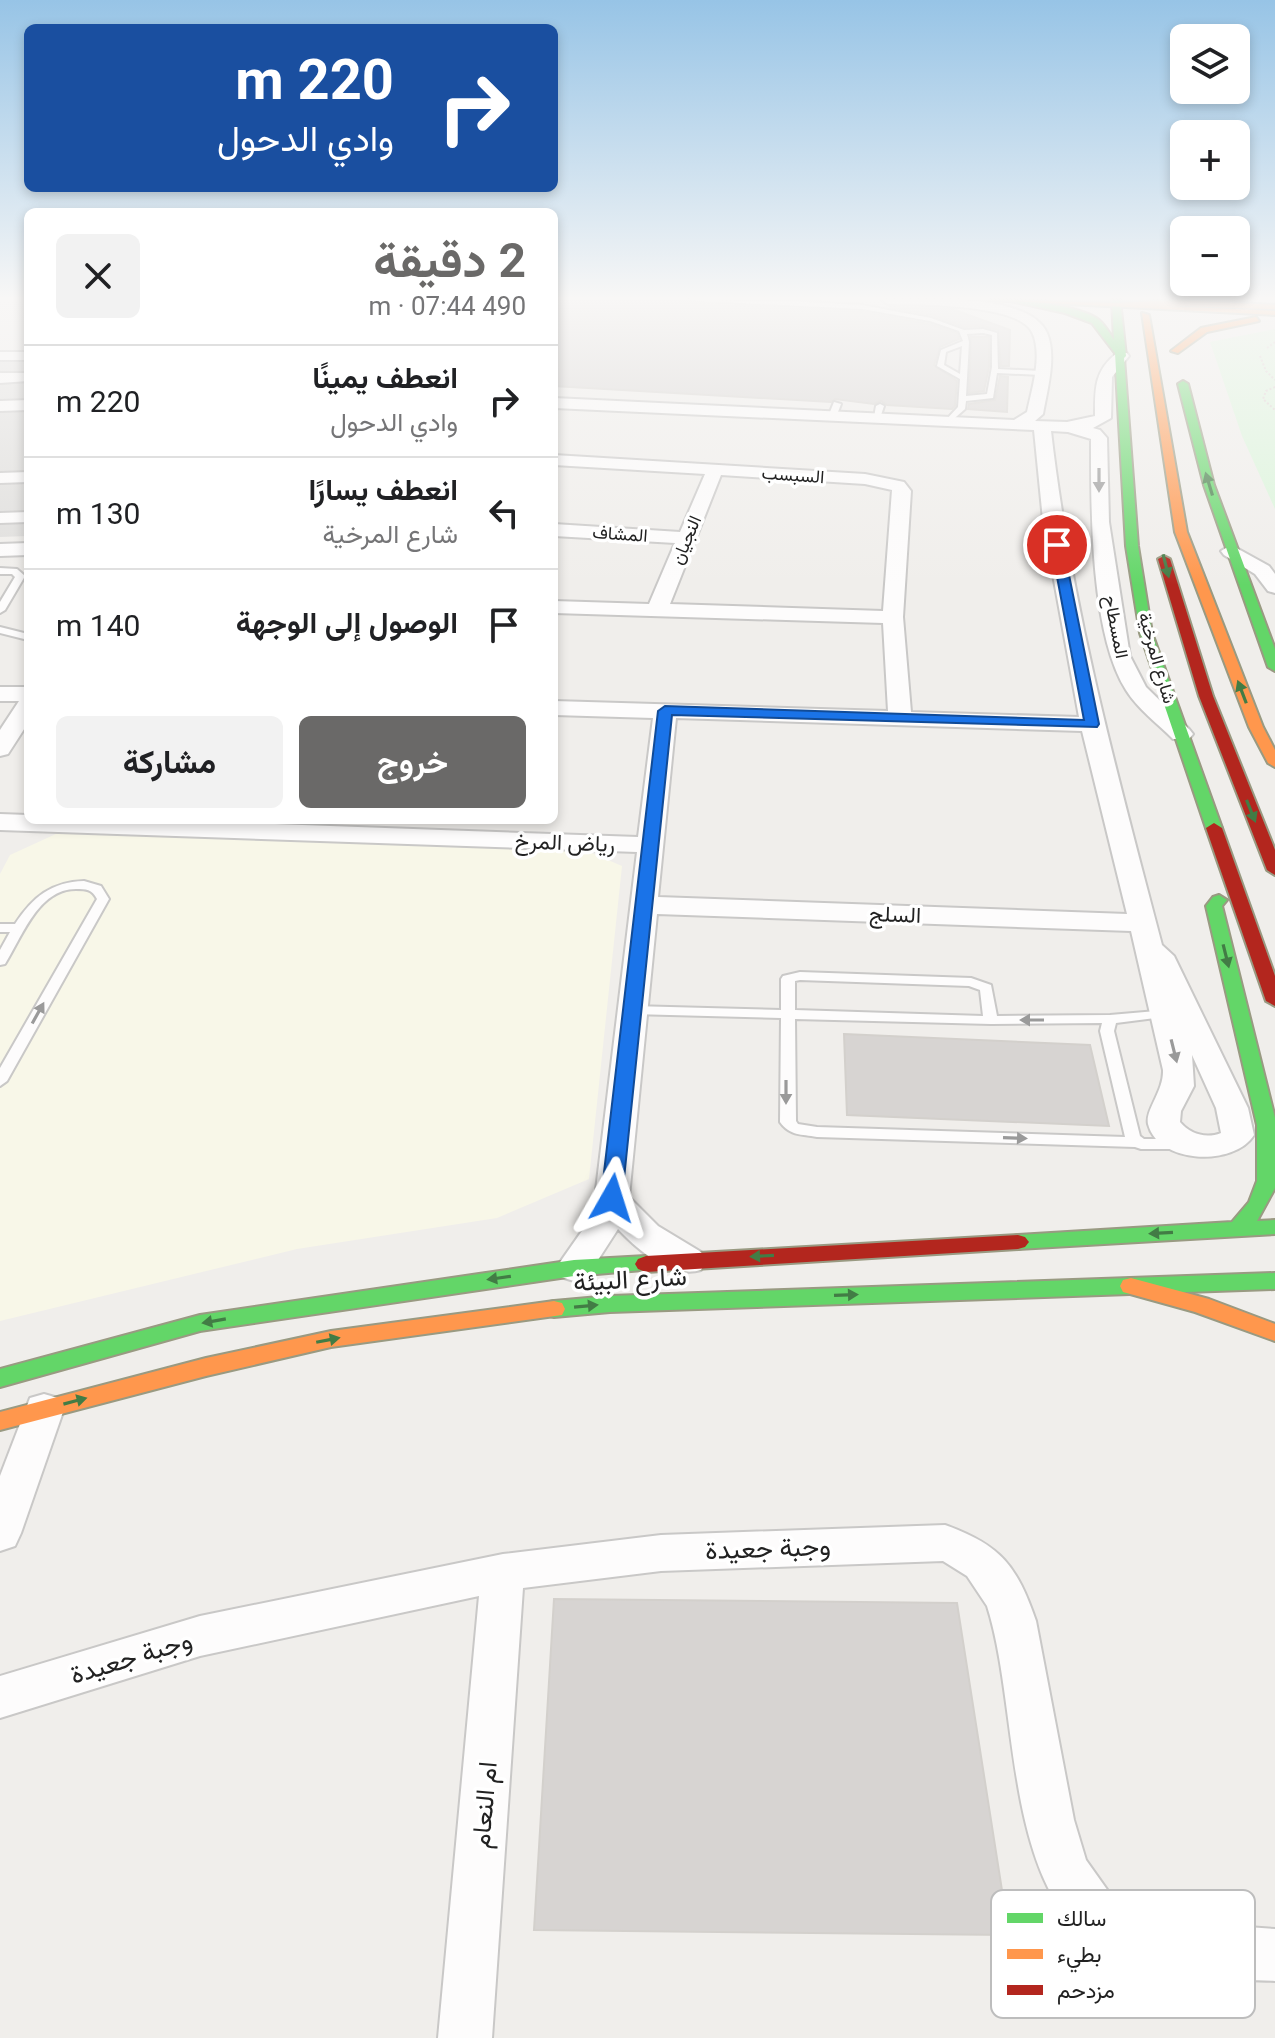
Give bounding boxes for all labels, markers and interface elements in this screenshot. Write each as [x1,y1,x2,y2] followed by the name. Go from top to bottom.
[1170,24,1250,296] map controls
[1170,24,1250,104] button: layers
[235,47,394,113] text: 220 m
[422,56,526,160] icon: right
[217,118,394,160] text: وادي الدحول
[1170,120,1250,200] button: +
[1170,216,1250,296] button: −
[373,232,526,289] text: 2 دقيقة
[56,234,140,318] button: close
[368,291,526,321] text: 490 m · 07:44
[312,360,458,395] text: انعطف يمينًا
[482,379,526,423] icon: right
[56,384,140,419] text: 220 m
[330,407,458,437] text: وادي الدحول
[761,462,825,487] street label: السبسب
[1093,468,1105,493] one-way arrow
[309,472,458,507] text: انعطف يسارًا
[1202,472,1215,496] one-way arrow
[482,491,526,535] icon: left
[56,496,140,531] text: 130 m
[1023,511,1091,579] pin
[666,512,705,567] street label: النجيان
[322,519,458,549] text: شارع المرخية
[592,521,648,546] street label: المشاف
[1035,523,1079,567] icon: arrive
[1161,554,1173,579] one-way arrow
[1098,594,1133,661] street label: المسطاح
[482,603,526,647] icon: arrive
[236,605,458,640] text: الوصول إلى الوجهة
[56,608,140,643] text: 140 m
[1133,610,1181,706] street label: شارع المرخية
[1235,680,1248,704] one-way arrow
[56,716,283,808] button: مشاركة
[299,716,526,808] button: خروج
[1245,799,1258,823] one-way arrow
[514,828,616,859] street label: رياض المرخ
[868,901,921,930] street label: السلج
[1220,944,1233,969] one-way arrow
[32,1002,45,1025] one-way arrow
[1019,1014,1044,1026] one-way arrow
[1169,1038,1181,1063] one-way arrow
[780,1080,792,1105] one-way arrow
[1003,1132,1028,1145] one-way arrow
[570,1156,654,1240] position arrow
[1148,1227,1173,1240] one-way arrow
[749,1250,774,1263] one-way arrow
[573,1261,688,1300] street label: شارع البيئة
[486,1272,511,1285] one-way arrow
[834,1289,859,1302] one-way arrow
[574,1300,599,1313] one-way arrow
[201,1315,226,1328] one-way arrow
[316,1334,341,1346] one-way arrow
[63,1395,88,1407] one-way arrow
[705,1531,831,1566] street label: وجبة جعيدة
[67,1624,196,1691] street label: وجبة جعيدة
[465,1760,505,1850] street label: ام النعام
[991,1890,1255,2018] legend
[1057,1906,1106,1931] text: سالك
[1057,1942,1102,1973] text: بطيء
[1057,1978,1115,2005] text: مزدحم

